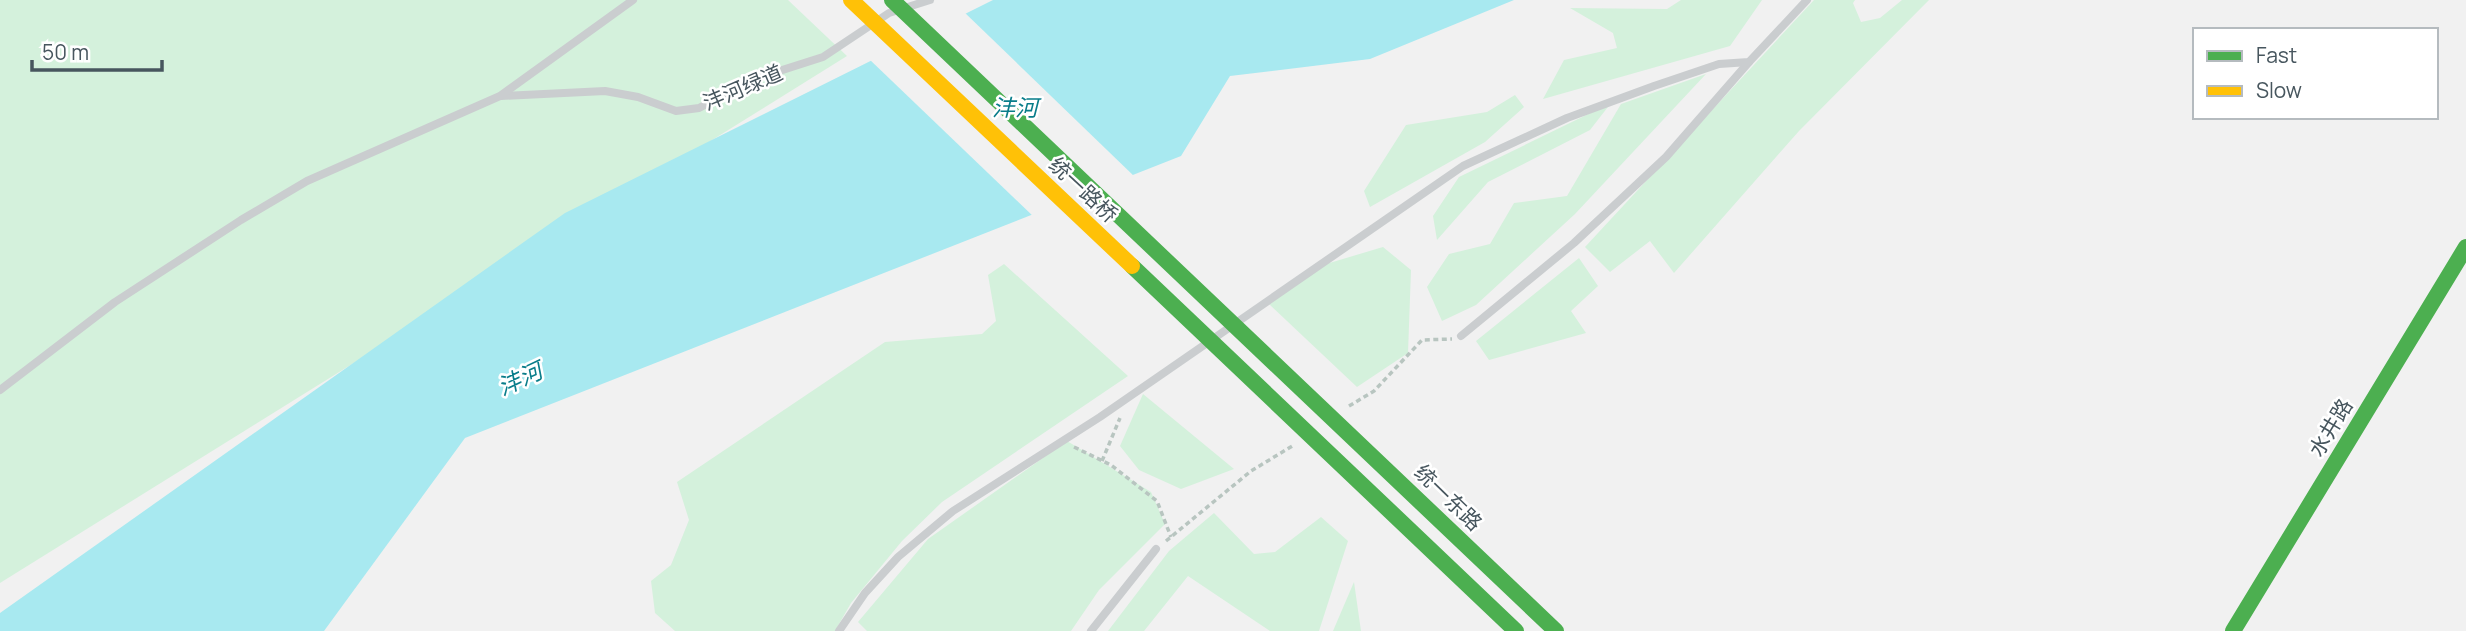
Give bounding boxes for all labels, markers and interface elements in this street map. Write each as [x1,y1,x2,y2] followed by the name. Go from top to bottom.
[32,28,161,72] scale bar
[2193,28,2438,119] legend
[42,38,89,66] text: 50 m
[2256,41,2297,69] text: Fast
[698,58,787,116] street label: 沣河绿道
[2256,76,2302,104] text: Slow
[992,91,1042,123] water label: 沣河
[1043,150,1124,228] street label: 统一路桥
[492,352,551,402] water label: 沣河
[2302,393,2358,462] street label: 水井路
[1409,458,1489,537] street label: 统一东路

